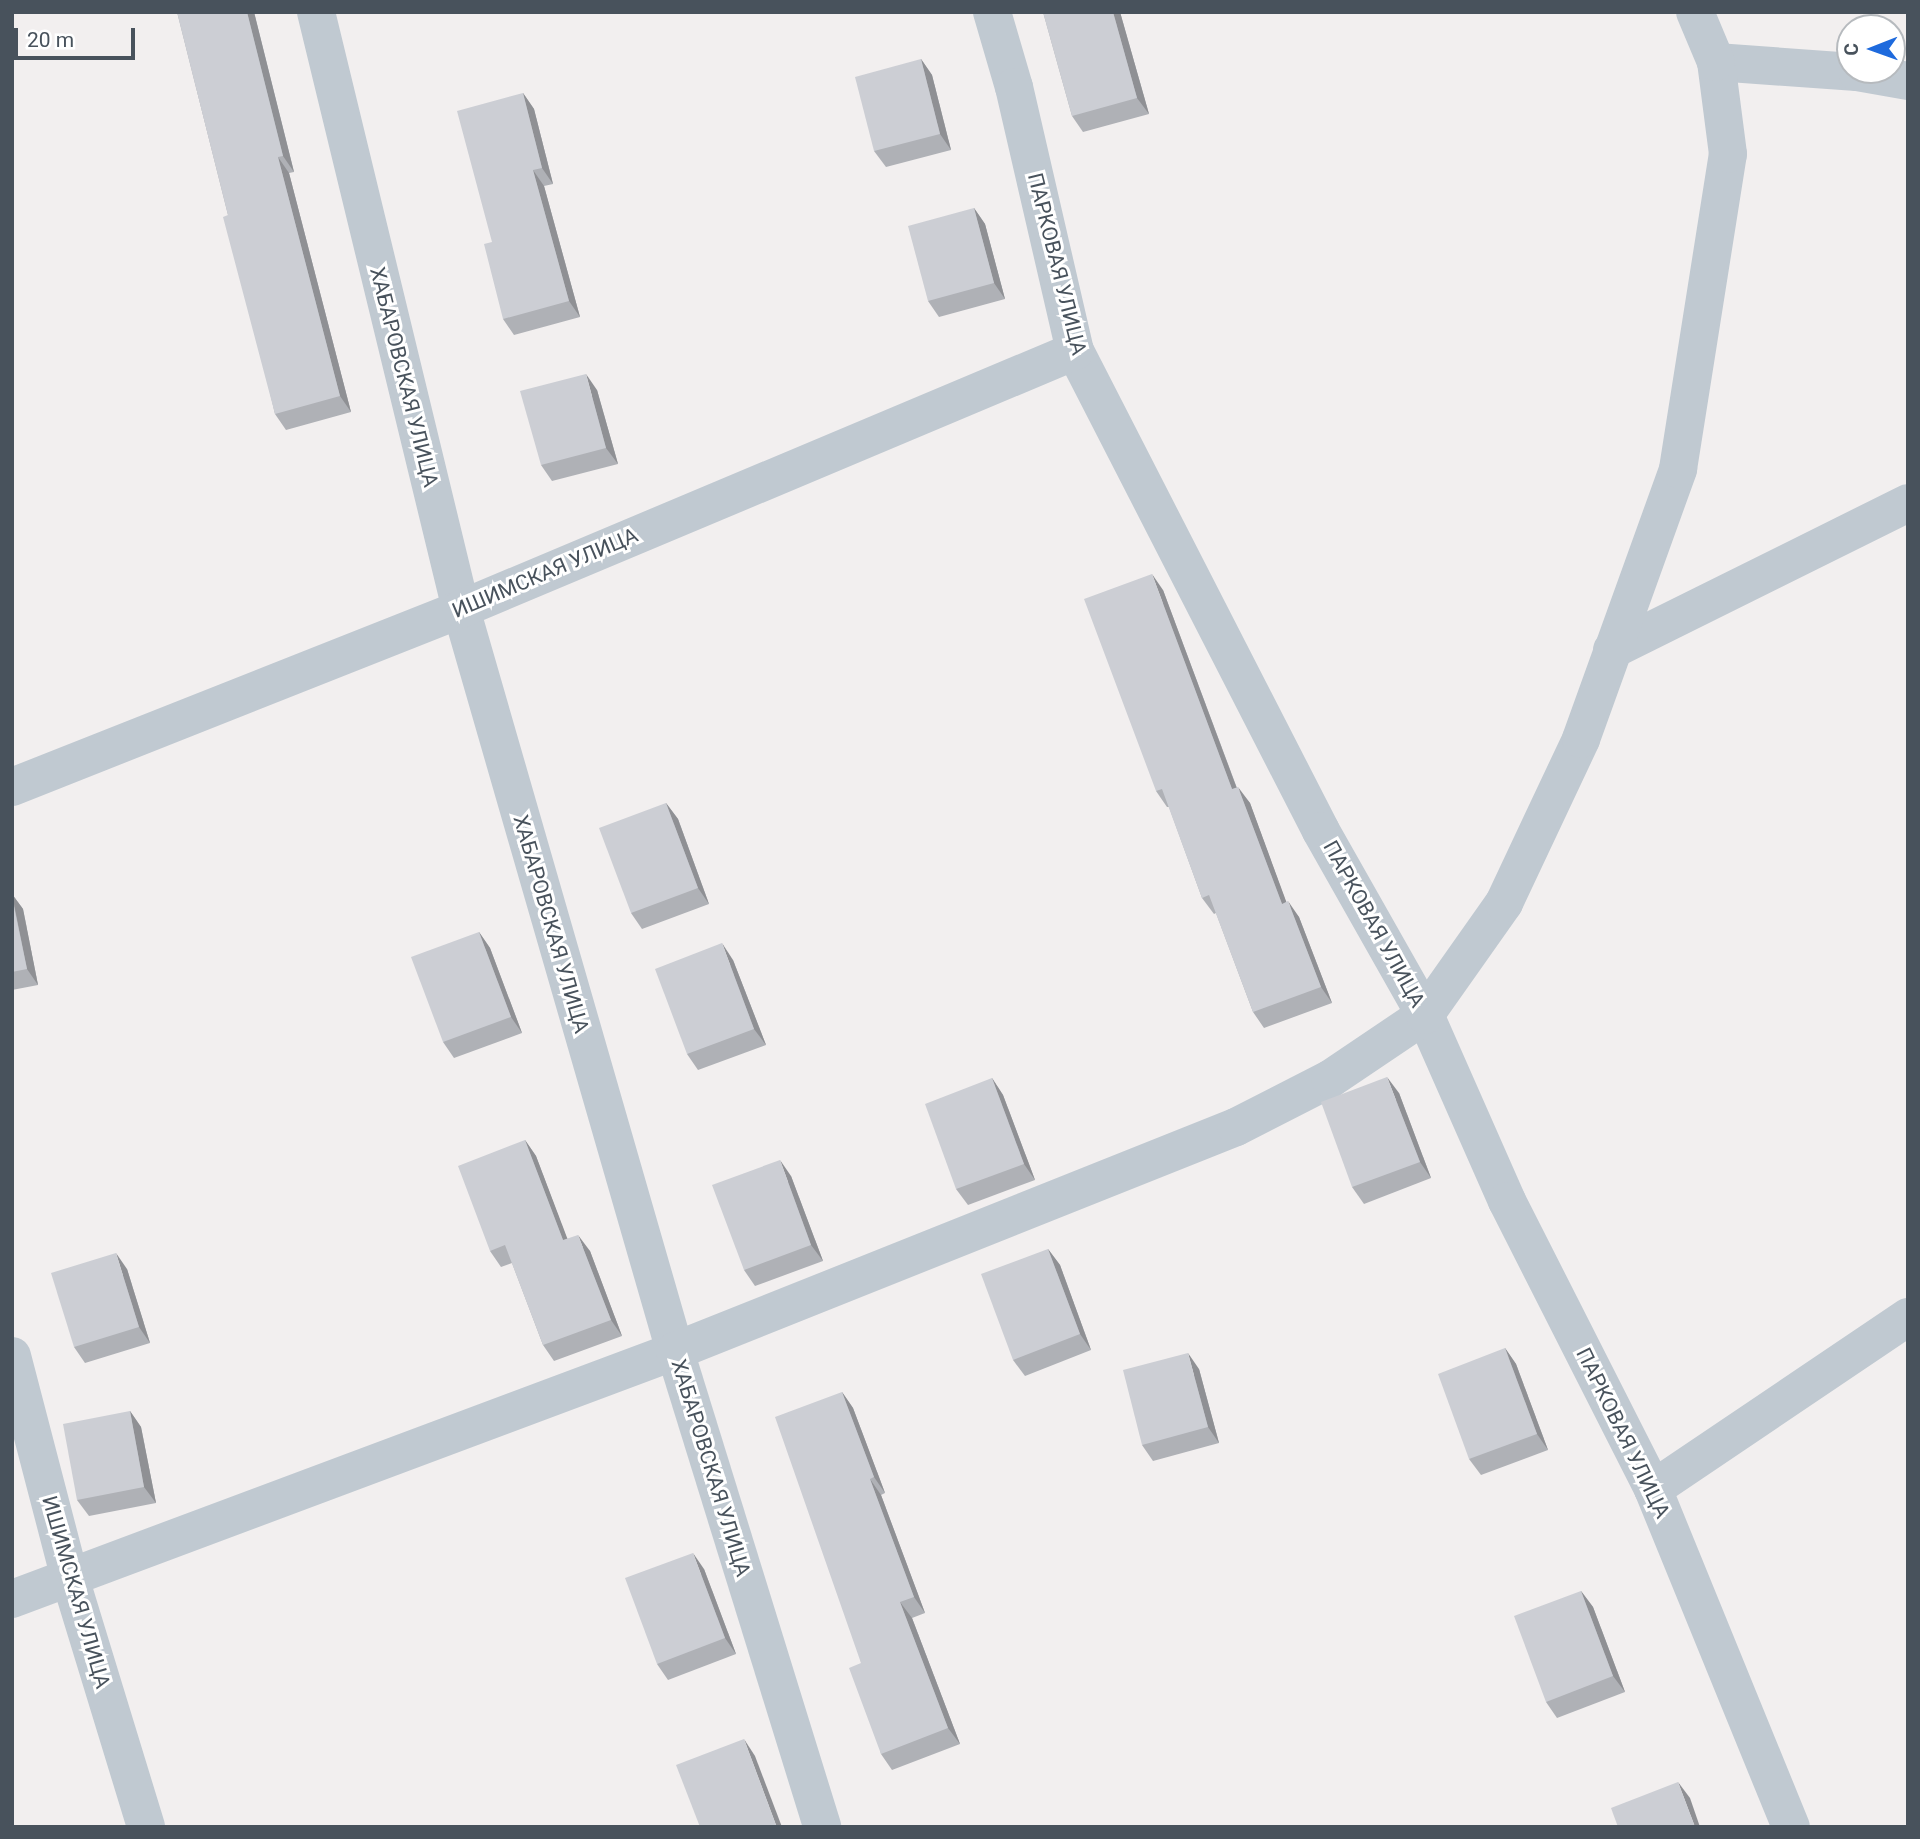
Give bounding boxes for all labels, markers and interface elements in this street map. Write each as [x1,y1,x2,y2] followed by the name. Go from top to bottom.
[18,14,138,58] scale bar
[1836,14,1906,84] north arrow
[27,28,74,52] text: 20 m
[1840,43,1863,56] text: С
[1022,170,1092,358] street label: ПАРКОВАЯ УЛИЦА
[364,264,444,490] street label: ХАБАРОВСКАЯ УЛИЦА
[448,522,642,624] street label: ИШИМСКАЯ УЛИЦА
[508,812,594,1036] street label: ХАБАРОВСКАЯ УЛИЦА
[1318,836,1430,1012] street label: ПАРКОВАЯ УЛИЦА
[1571,1344,1675,1522] street label: ПАРКОВАЯ УЛИЦА
[666,1356,756,1580] street label: ХАБАРОВСКАЯ УЛИЦА
[36,1493,116,1691] street label: ИШИМСКАЯ УЛИЦА

